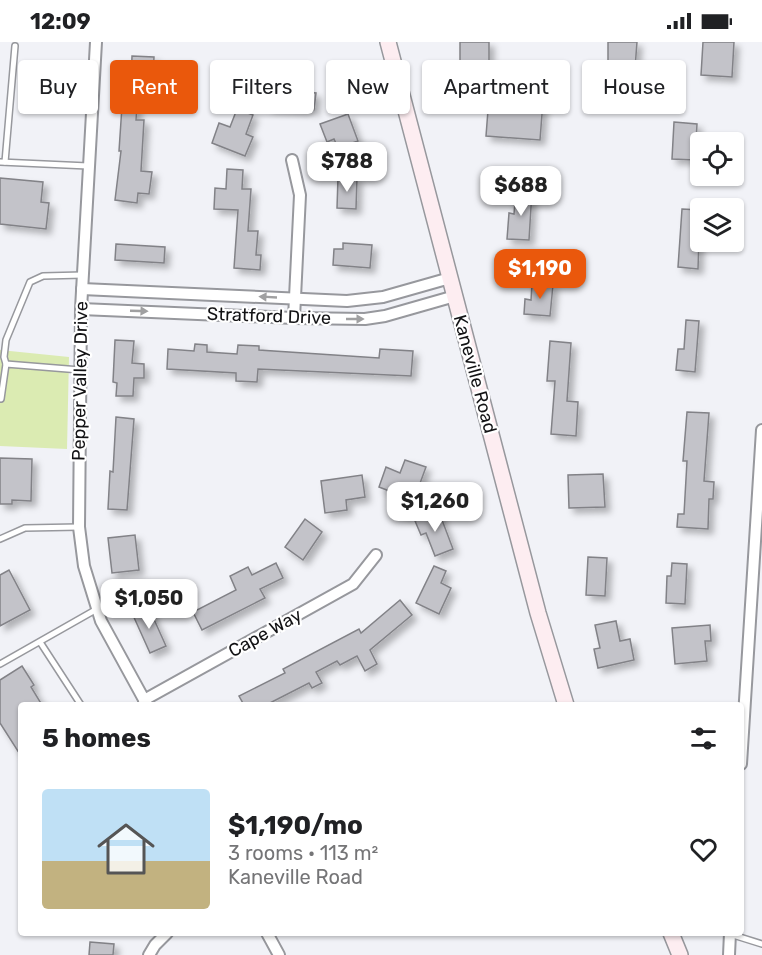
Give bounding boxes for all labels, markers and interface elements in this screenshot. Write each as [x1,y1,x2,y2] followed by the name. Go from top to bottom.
[30,8,91,35] text: 12:09
[18,60,98,114] chip: Buy
[110,60,198,114] chip: Rent
[210,60,314,114] chip: Filters
[326,60,410,114] chip: New
[422,60,570,114] chip: Apartment
[582,60,686,114] chip: House
[690,132,744,252] map controls
[690,132,744,186] button: locate
[311,142,383,193] pin: $788
[321,149,373,173] text: $788
[485,166,557,217] pin: $688
[494,173,548,197] text: $688
[690,198,744,252] button: layers
[491,249,589,300] pin: $1,190
[508,256,572,280] text: $1,190
[259,293,278,302] one-way arrow
[68,301,92,461] street label: Pepper Valley Drive
[207,303,331,329] street label: Stratford Drive
[130,307,149,316] one-way arrow
[449,312,501,436] street label: Kaneville Road
[345,314,364,324] one-way arrow
[386,482,484,533] pin: $1,260
[401,489,469,513] text: $1,260
[100,579,198,630] pin: $1,050
[115,586,183,610] text: $1,050
[224,604,306,662] street label: Cape Way
[687,722,720,755] icon: filters
[42,723,151,754] text: 5 homes
[228,810,363,841] text: $1,190/mo
[90,813,162,885] icon: home
[687,833,720,866] icon: heart
[228,841,378,865] text: 3 rooms · 113 m²
[228,865,363,889] text: Kaneville Road

